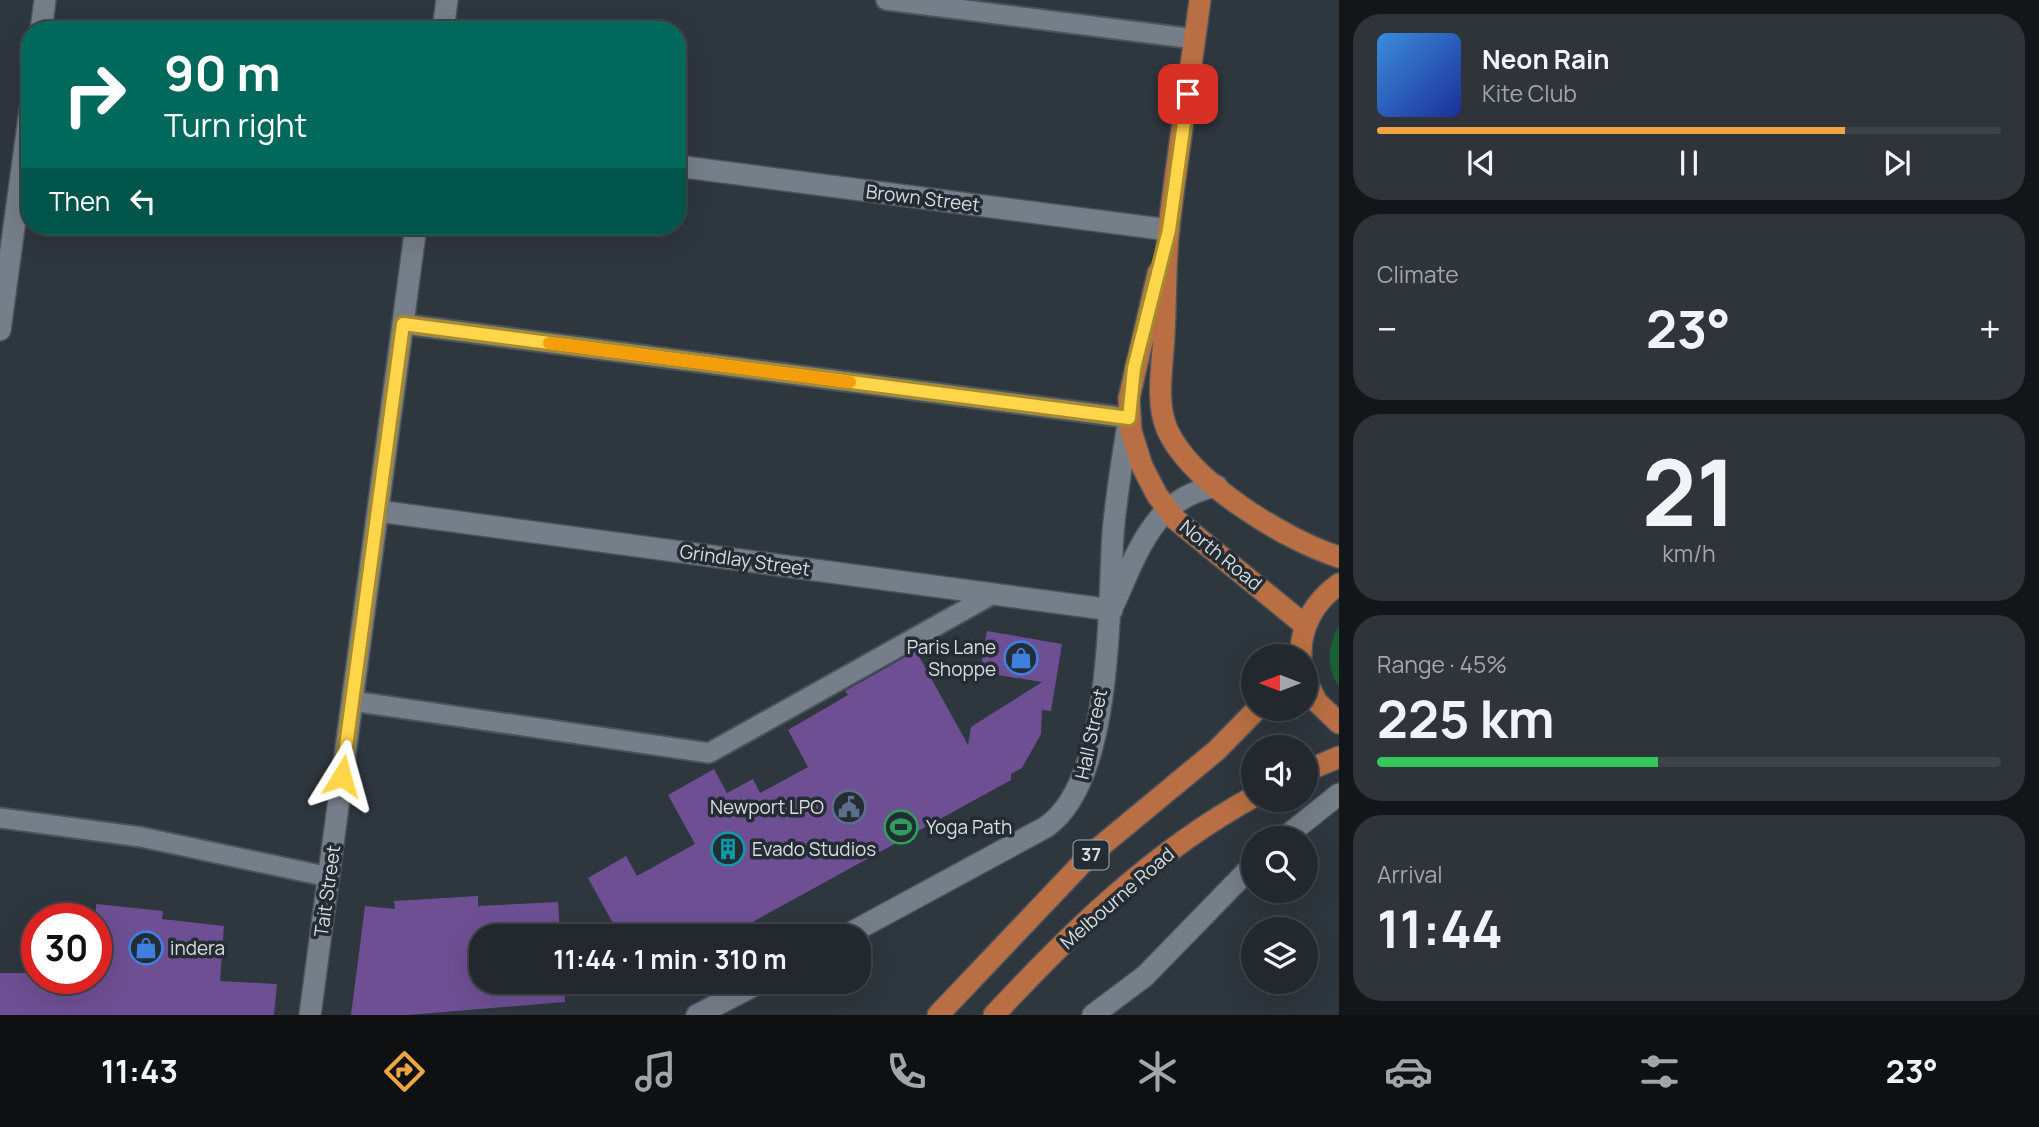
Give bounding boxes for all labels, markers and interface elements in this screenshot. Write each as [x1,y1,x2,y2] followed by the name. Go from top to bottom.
[164,39,281,106] text: 90 m
[1482,41,1610,77] text: Neon Rain
[49,49,140,140] icon: right
[1158,64,1218,124] pin
[1169,75,1207,113] icon: arrive
[1482,77,1577,109] text: Kite Club
[164,103,307,147] text: Turn right
[1462,144,1500,182] icon: previous
[1670,144,1708,182] icon: pause
[1878,144,1916,182] icon: next
[865,178,981,218] street label: Brown Street
[124,182,162,220] icon: left
[49,183,110,219] text: Then
[1377,258,1459,290] text: Climate
[1646,293,1731,364] text: 23°
[1377,302,1398,354] text: −
[1979,302,2001,354] text: +
[1642,429,1736,553] text: 21
[1174,514,1268,596] street label: North Road
[1662,537,1716,569] text: km/h
[678,538,812,582] street label: Grindlay Street
[907,634,996,682] place label: Paris Lane Shoppe
[1002,639,1040,677] shop icon: Paris Lane Shoppe
[1241,644,1318,721] north arrow
[1241,644,1318,994] map controls
[1377,648,1507,680] text: Range · 45%
[1377,683,1555,754] text: 225 km
[1069,686,1113,782] street label: Hall Street
[1241,735,1318,812] button: sound
[305,739,379,813] position arrow
[830,788,868,826] public building icon: Newport LPO
[710,794,824,820] place label: Newport LPO
[882,808,920,846] sports icon: Yoga Path
[926,814,1012,840] place label: Yoga Path
[1241,826,1318,903] button: search
[709,830,747,868] building icon: Evado Studios
[752,836,876,862] place label: Evado Studios
[1074,840,1108,870] road number: 37
[1054,841,1180,955] street label: Melbourne Road
[308,844,346,938] street label: Tait Street
[1377,858,1443,890] text: Arrival
[1377,893,1503,964] text: 11:44
[21,903,112,994] speed limit sign: 30
[1241,917,1318,994] button: layers
[127,929,165,967] shop icon: indera
[170,935,225,961] place label: indera
[553,941,787,977] text: 11:44 · 1 min · 310 m
[380,1047,429,1096] icon: directions
[631,1047,680,1096] icon: music
[882,1047,931,1096] icon: phone
[1133,1047,1182,1096] icon: climate
[1384,1047,1433,1096] icon: car
[1635,1047,1684,1096] icon: filters
[101,1049,178,1093] text: 11:43
[1886,1049,1938,1093] text: 23°

